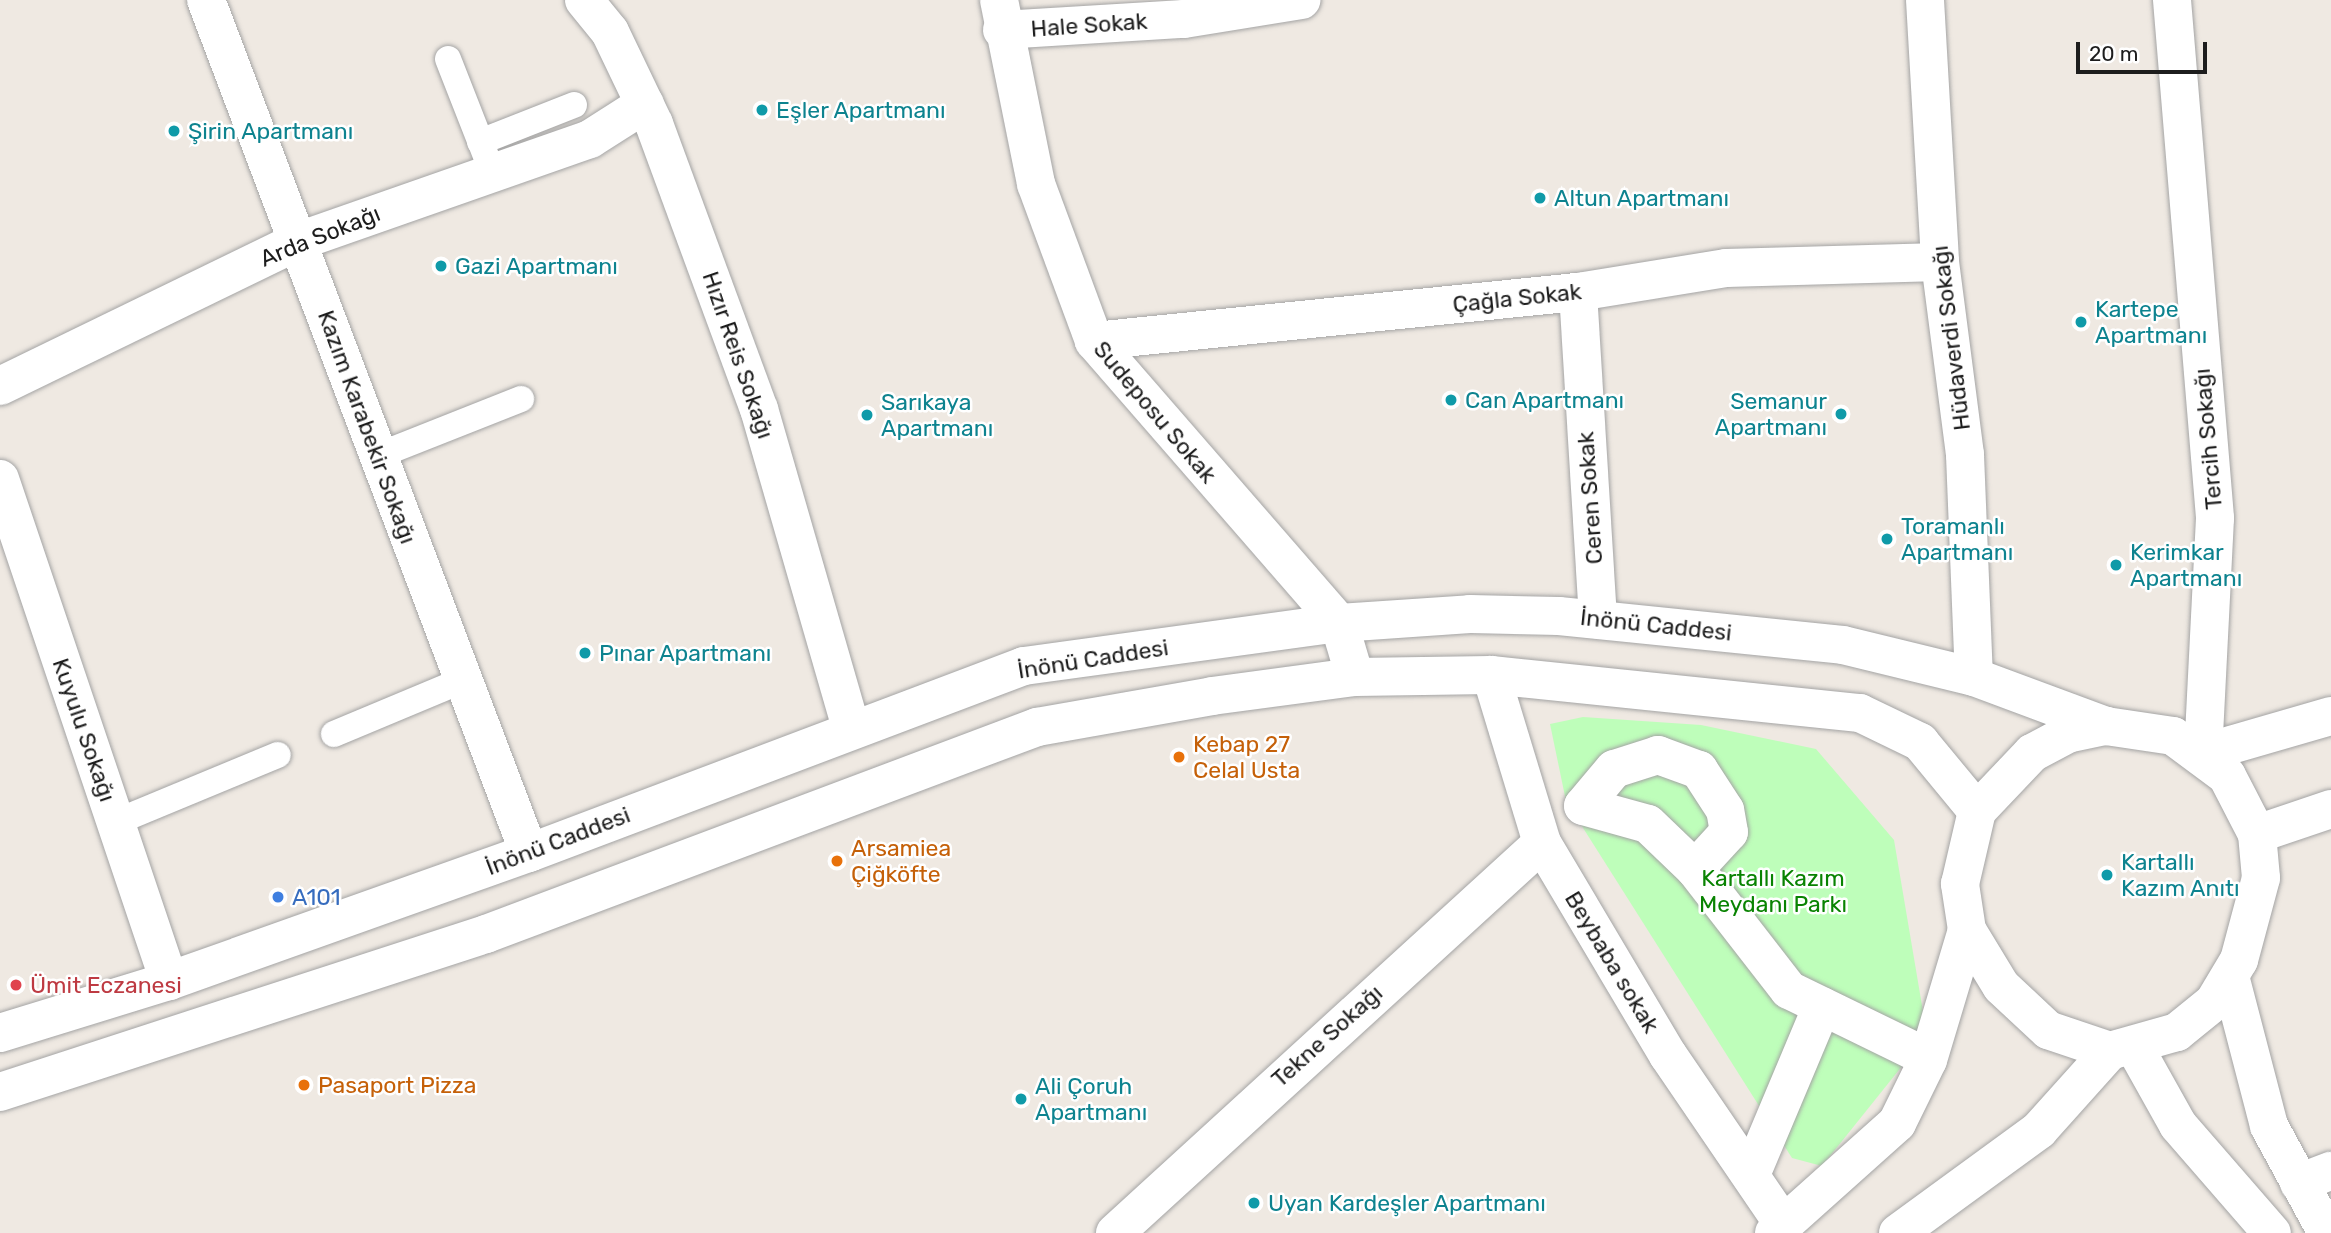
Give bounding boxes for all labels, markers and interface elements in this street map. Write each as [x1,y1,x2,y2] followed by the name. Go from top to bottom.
[1030,7,1148,43] street label: Hale Sokak
[2079,28,2210,72] scale bar
[2089,41,2138,66] text: 20 m
[776,96,947,124] place label: Eşler Apartmanı
[754,102,770,118] marker: Eşler Apartmanı
[188,117,354,145] place label: Şirin Apartmanı
[166,123,182,139] marker: Şirin Apartmanı
[1554,184,1730,212] place label: Altun Apartmanı
[1532,190,1548,206] marker: Altun Apartmanı
[256,199,384,273] street label: Arda Sokağı
[1926,244,1976,432] street label: Hüdaverdi Sokağı
[455,252,618,280] place label: Gazi Apartmanı
[433,258,449,274] marker: Gazi Apartmanı
[696,268,780,442] street label: Hızır Reis Sokağı
[1451,278,1583,318] street label: Çağla Sokak
[2095,295,2207,349] place label: Kartepe Apartmanı
[312,306,422,548] street label: Kazım Karabekir Sokağı
[2073,314,2089,330] marker: Kartepe Apartmanı
[1088,336,1222,488] street label: Sudeposu Sokak
[2188,367,2228,511] street label: Tercih Sokağı
[1465,386,1625,414] place label: Can Apartmanı
[1715,387,1827,441] place label: Semanur Apartmanı
[881,388,993,442] place label: Sarıkaya Apartmanı
[1443,392,1459,408] marker: Can Apartmanı
[1833,406,1849,422] marker: Semanur Apartmanı
[859,407,875,423] marker: Sarıkaya Apartmanı
[1572,431,1608,565] street label: Ceren Sokak
[1901,512,2013,566] place label: Toramanlı Apartmanı
[1879,531,1895,547] marker: Toramanlı Apartmanı
[2130,538,2242,592] place label: Kerimkar Apartmanı
[2108,557,2124,573] marker: Kerimkar Apartmanı
[1579,603,1733,647] street label: İnönü Caddesi
[1016,633,1170,685] street label: İnönü Caddesi
[599,639,773,667] place label: Pınar Apartmanı
[577,645,593,661] marker: Pınar Apartmanı
[47,655,121,805] street label: Kuyulu Sokağı
[1193,730,1300,784] place label: Kebap 27 Celal Usta
[1171,749,1187,765] marker: Kebap 27 Celal Usta
[482,801,634,881] street label: İnönü Caddesi
[851,834,951,888] place label: Arsamiea Çiğköfte
[2121,848,2240,902] place label: Kartallı Kazım Anıtı
[829,853,845,869] marker: Arsamiea Çiğköfte
[1699,864,1847,918] park label: Kartallı Kazım Meydanı Parkı
[2099,867,2115,883] marker: Kartallı Kazım Anıtı
[292,883,341,911] place label: A101
[1559,886,1665,1038] street label: Beybaba sokak
[270,889,286,905] marker: A101
[30,971,182,999] place label: Ümit Eczanesi
[8,977,24,993] marker: Ümit Eczanesi
[1266,979,1388,1093] street label: Tekne Sokağı
[318,1071,476,1099] place label: Pasaport Pizza
[1035,1072,1147,1126] place label: Ali Çoruh Apartmanı
[296,1077,312,1093] marker: Pasaport Pizza
[1013,1091,1029,1107] marker: Ali Çoruh Apartmanı
[1268,1189,1547,1217] place label: Uyan Kardeşler Apartmanı
[1246,1195,1262,1211] marker: Uyan Kardeşler Apartmanı

